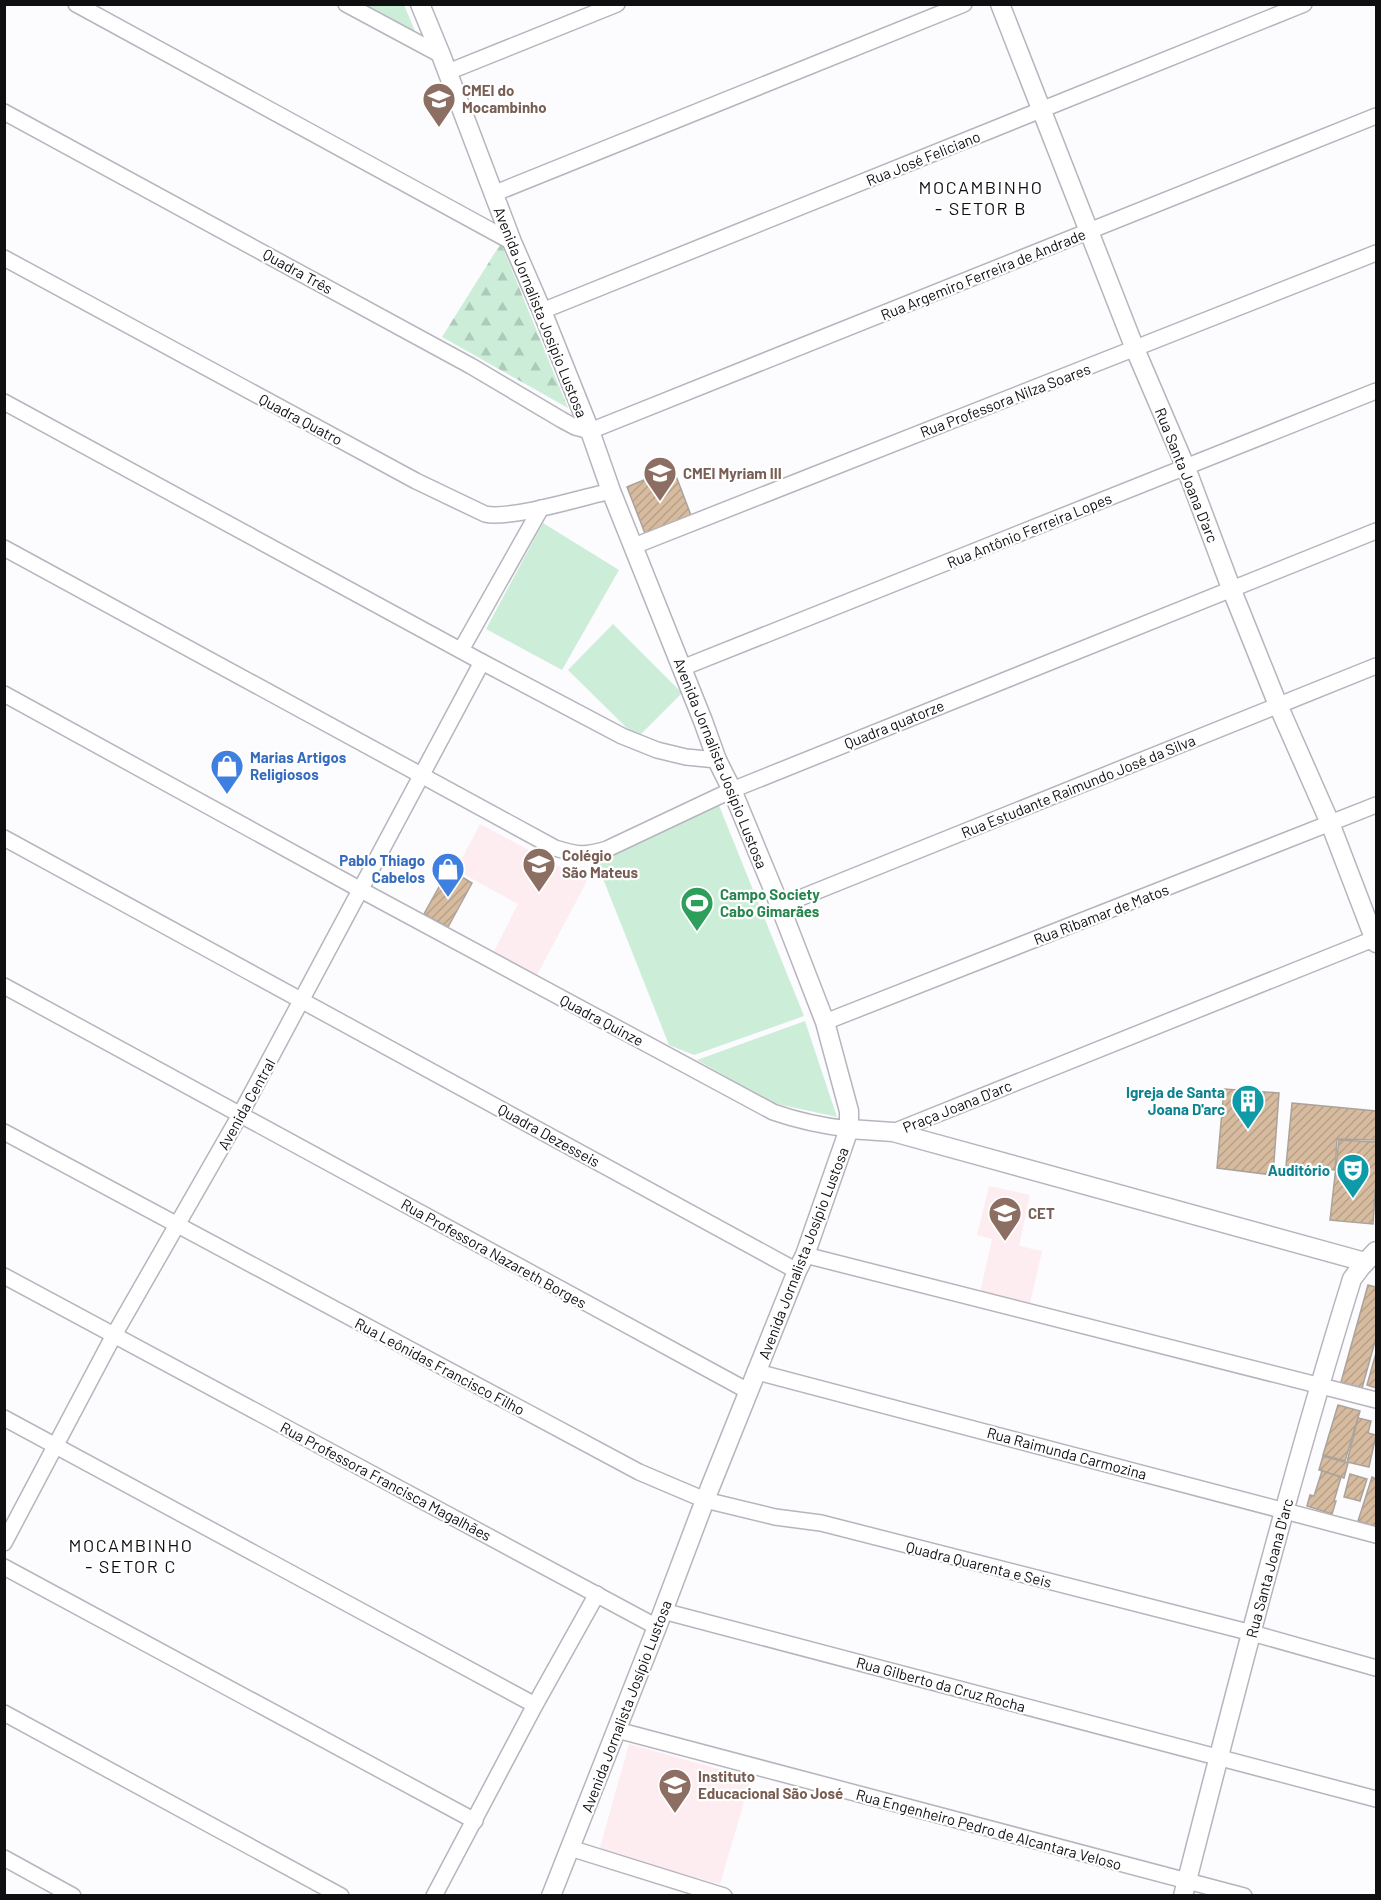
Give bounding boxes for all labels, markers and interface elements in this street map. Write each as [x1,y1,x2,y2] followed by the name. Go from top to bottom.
[421,81,457,128] school or university icon: CMEI do Mocambinho
[462,81,547,116] place label: CMEI do Mocambinho
[863,127,983,189] street label: Rua José Feliciano
[919,176,1043,219] district label: MOCAMBINHO - SETOR B
[490,204,592,420] street label: Avenida Jornalista Josípio Lustosa
[878,225,1088,323] street label: Rua Argemiro Ferreira de Andrade
[260,245,336,297] street label: Quadra Três
[917,359,1093,441] street label: Rua Professora Nilza Soares
[256,389,346,449] street label: Quadra Quatro
[1152,405,1222,545] street label: Rua Santa Joana D'arc
[642,455,678,502] school or university icon: CMEI Myriam III
[683,464,782,482] place label: CMEI Myriam III
[944,489,1114,571] street label: Rua Antônio Ferreira Lopes
[670,655,772,871] street label: Avenida Jornalista Josípio Lustosa
[841,696,947,752] street label: Quadra quatorze
[958,731,1198,841] street label: Rua Estudante Raimundo José da Silva
[209,748,245,795] shop icon: Marias Artigos Religiosos
[250,748,347,783] place label: Marias Artigos Religiosos
[521,846,557,893] school or university icon: Colégio São Mateus
[562,846,639,881] place label: Colégio São Mateus
[339,851,425,886] place label: Pablo Thiago Cabelos
[430,851,466,898] shop icon: Pablo Thiago Cabelos
[1031,880,1171,948] street label: Rua Ribamar de Matos
[679,885,715,932] sports icon: Campo Society Cabo Gimarães
[720,885,820,920] place label: Campo Society Cabo Gimarães
[557,990,647,1050] street label: Quadra Quinze
[214,1055,278,1153] street label: Avenida Central
[900,1076,1014,1136] street label: Praça Joana D'arc
[1126,1083,1225,1118] place label: Igreja de Santa Joana D'arc
[1230,1083,1266,1130] building icon: Igreja de Santa Joana D'arc
[495,1100,603,1170] street label: Quadra Dezesseis
[754,1145,852,1361] street label: Avenida Jornalista Josípio Lustosa
[1335,1152,1371,1199] theatre icon: Auditório
[1268,1161,1330,1179] place label: Auditório
[398,1194,590,1312] street label: Rua Professora Nazareth Borges
[987,1195,1023,1242] school or university icon: CET
[1028,1204,1055,1222] place label: CET
[352,1314,528,1418] street label: Rua Leônidas Francisco Filho
[278,1418,494,1544] street label: Rua Professora Francisca Magalhães
[985,1423,1149,1483] street label: Rua Raimunda Carmozina
[1242,1496,1296,1640] street label: Rua Santa Joana D'arc
[69,1534,193,1577] district label: MOCAMBINHO - SETOR C
[904,1537,1054,1591] street label: Quadra Quarenta e Seis
[577,1598,675,1814] street label: Avenida Jornalista Josípio Lustosa
[854,1653,1028,1715] street label: Rua Gilberto da Cruz Rocha
[657,1767,693,1814] school or university icon: Instituto Educacional São José
[698,1767,843,1802] place label: Instituto Educacional São José
[854,1785,1124,1873] street label: Rua Engenheiro Pedro de Alcantara Veloso

